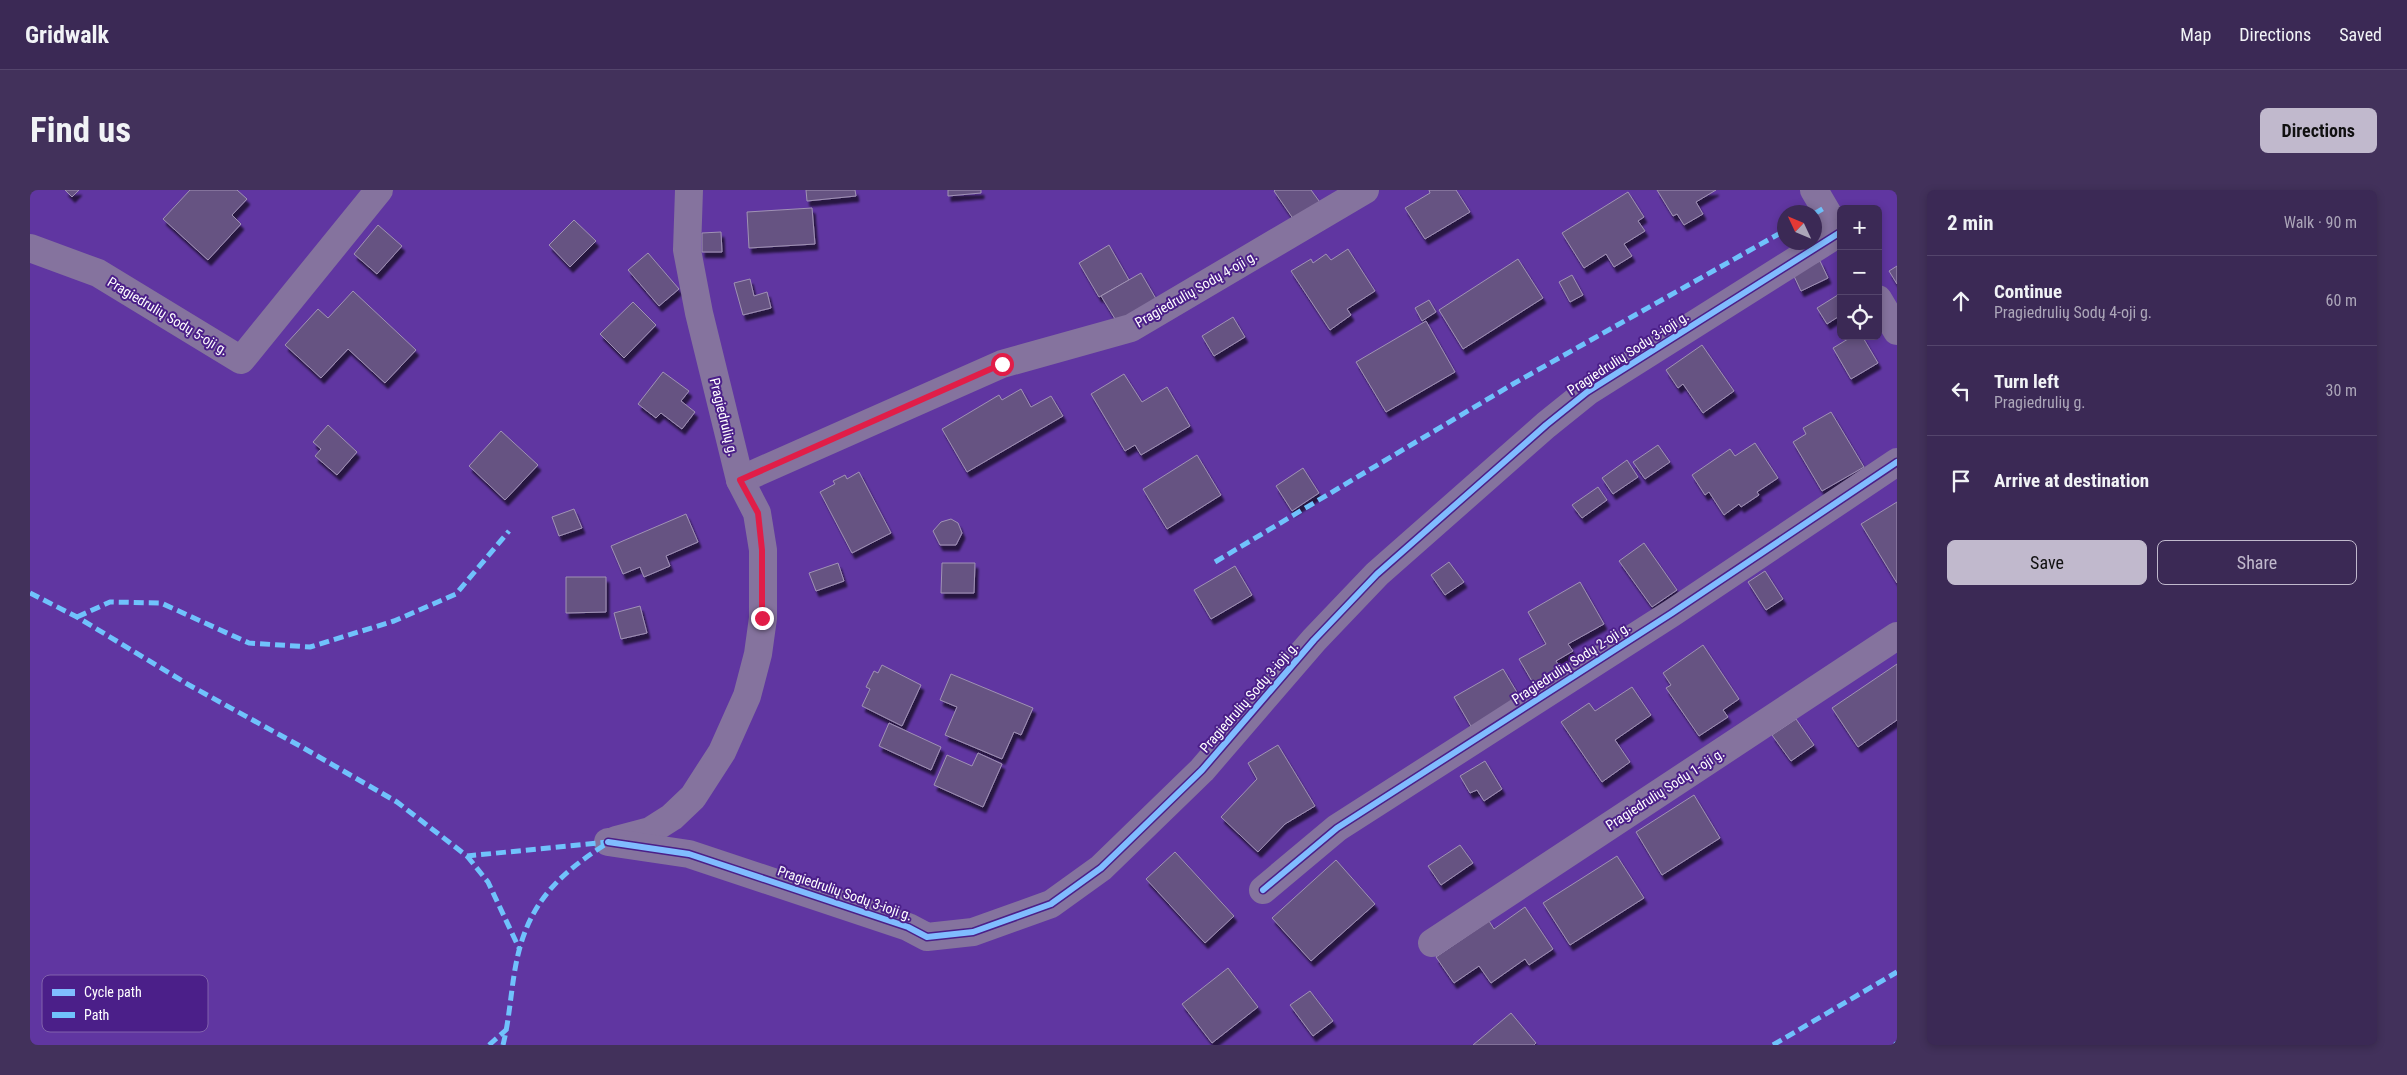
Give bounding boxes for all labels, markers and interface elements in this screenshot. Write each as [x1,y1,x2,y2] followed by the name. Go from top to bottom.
[25,21,109,49] text: Gridwalk
[2180,24,2211,45] text: Map
[2239,24,2311,45] text: Directions
[2339,24,2382,45] text: Saved
[2260,108,2377,153] button: Directions
[30,110,131,151] text: Find us
[1777,205,1822,250] north arrow
[1837,205,1882,340] map controls
[1837,205,1882,250] button: +
[1947,211,1994,235] text: 2 min
[2284,213,2357,232] text: Walk · 90 m
[1132,247,1260,331] street label: Pragiedrulių Sodų 4-oji g.
[1837,250,1882,295] button: −
[105,274,231,358] street label: Pragiedrulių Sodų 5-oji g.
[1994,280,2062,303] text: Continue
[1947,287,1975,315] icon: ahead
[2325,291,2357,310] text: 60 m
[1837,295,1882,340] button: locate
[1994,303,2152,322] text: Pragiedrulių Sodų 4-oji g.
[1564,308,1692,398] street label: Pragiedrulių Sodų 3-ioji g.
[991,353,1014,376] route start
[1994,370,2059,393] text: Turn left
[707,376,741,458] street label: Pragiedrulių g.
[1947,377,1975,405] icon: left
[2325,381,2357,400] text: 30 m
[1994,393,2086,412] text: Pragiedrulių g.
[1947,467,1975,495] icon: arrive
[1994,469,2149,492] text: Arrive at destination
[1947,540,2147,585] button: Save
[2157,540,2357,585] button: Share
[751,607,774,630] route end
[1509,619,1633,707] street label: Pragiedrulių Sodų 2-oji g.
[1197,638,1301,756] street label: Pragiedrulių Sodų 3-ioji g.
[1603,745,1727,833] street label: Pragiedrulių Sodų 1-oji g.
[775,862,915,924] street label: Pragiedrulių Sodų 3-ioji g.
[42,975,208,1032] legend
[84,984,142,1000] text: Cycle path
[84,1007,109,1023] text: Path

